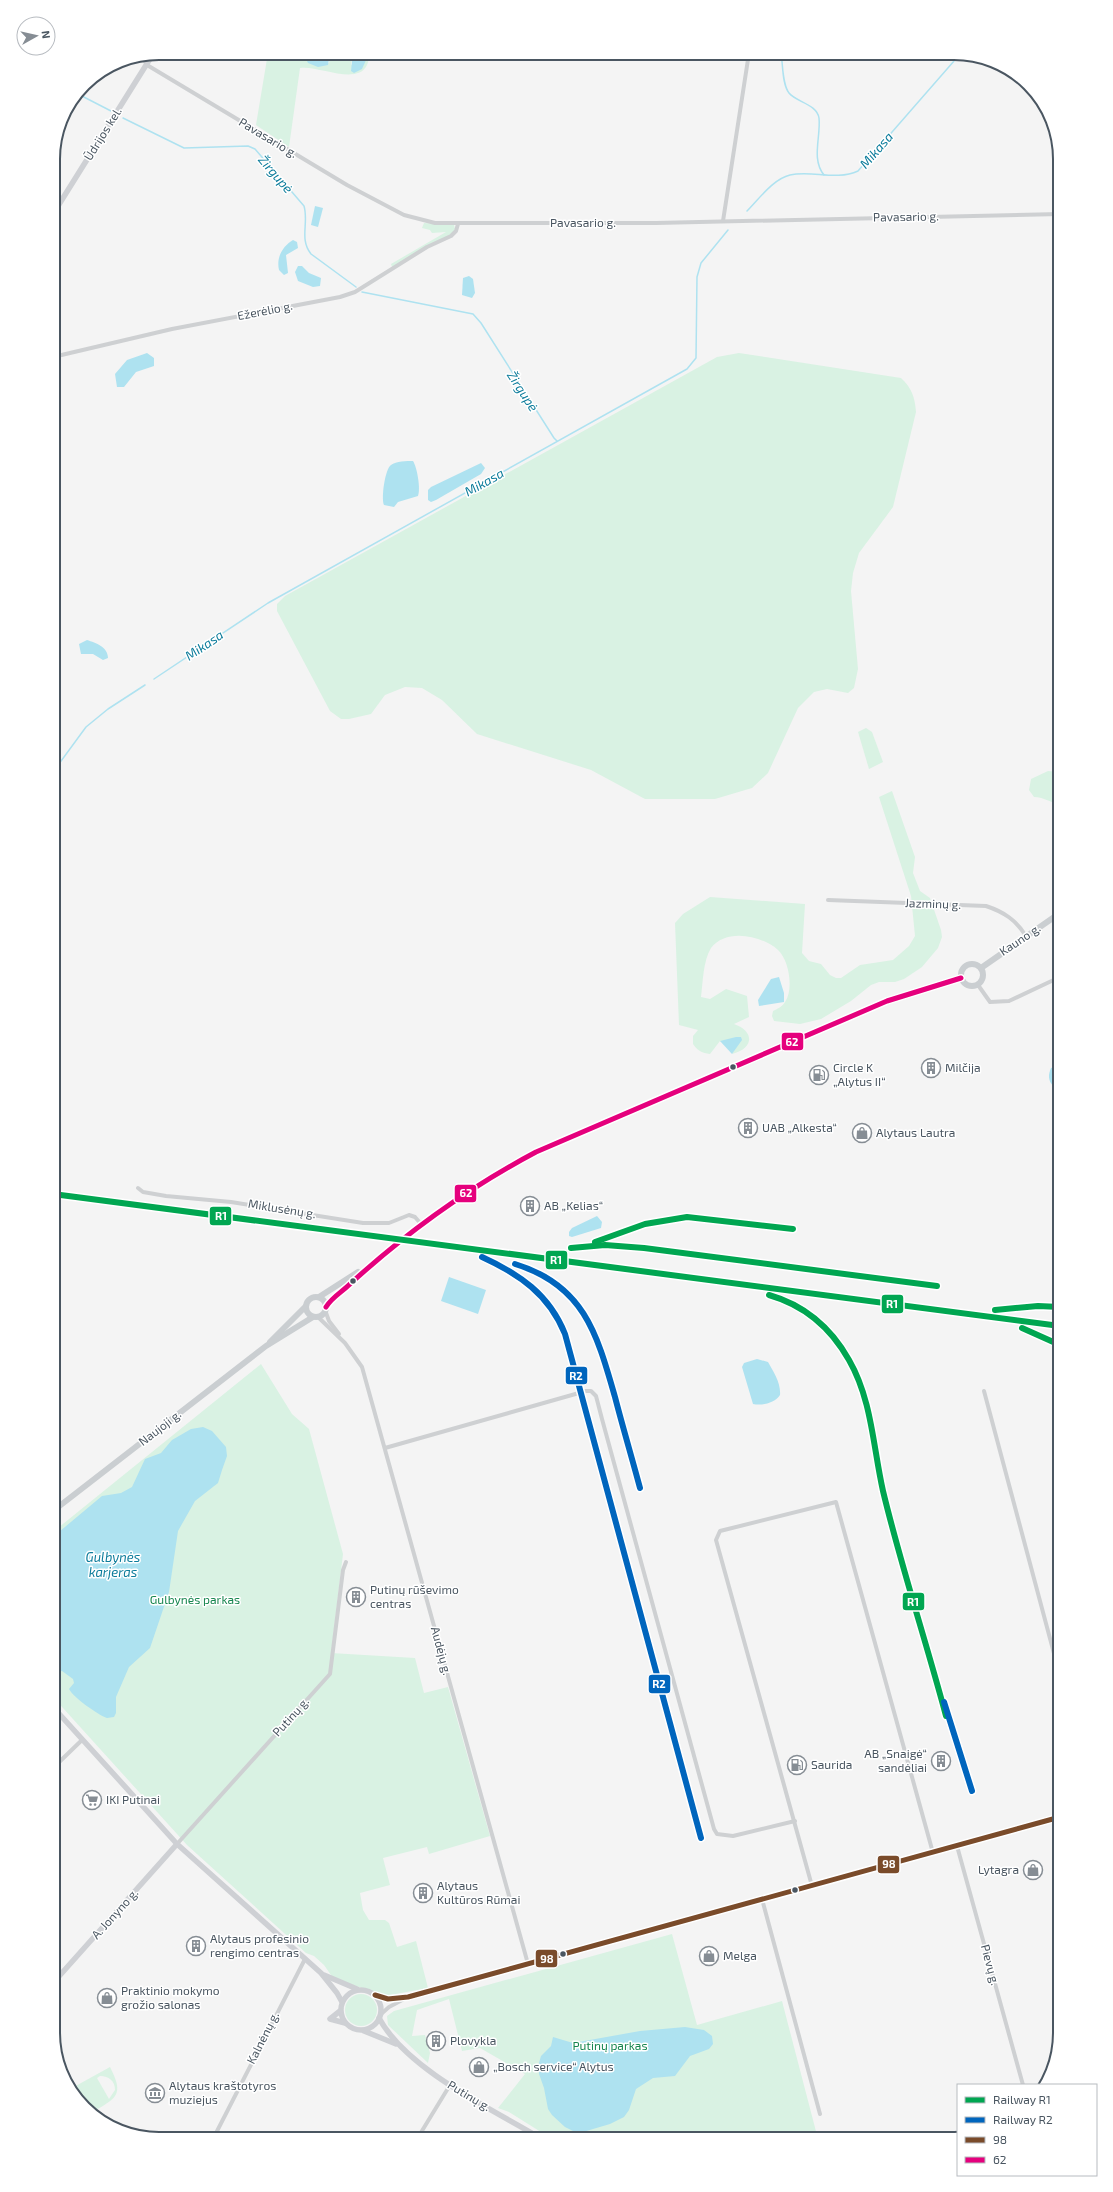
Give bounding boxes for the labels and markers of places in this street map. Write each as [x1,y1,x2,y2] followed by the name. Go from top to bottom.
[920,1057,942,1079] building icon: Milčija
[833,1060,886,1088] place label: Circle K „Alytus II“
[945,1060,981,1075] place label: Milčija
[728,1062,738,1072] unlabelled marker
[808,1064,830,1086] fuel station icon: Circle K „Alytus II“
[737,1117,759,1139] building icon: UAB „Alkesta“
[762,1120,837,1134] place label: UAB „Alkesta“
[851,1122,873,1144] shop icon: Alytaus Lautra
[876,1125,955,1139] place label: Alytaus Lautra
[519,1195,541,1217] building icon: AB „Kelias“
[544,1198,603,1212] place label: AB „Kelias“
[348,1276,358,1286] unlabelled marker
[370,1582,459,1610] place label: Putinų rūševimo centras
[345,1586,367,1608] building icon: Putinų rūševimo centras
[864,1746,927,1774] place label: AB „Snaigė“ sandėliai
[930,1750,952,1772] building icon: AB „Snaigė“ sandėliai
[786,1754,808,1776] fuel station icon: Saurida
[811,1757,852,1771] place label: Saurida
[81,1789,103,1811] supermarket icon: IKI Putinai
[106,1792,160,1806] place label: IKI Putinai
[1022,1859,1044,1881] shop icon: Lytagra
[978,1862,1019,1876] place label: Lytagra
[437,1878,520,1906] place label: Alytaus Kultūros Rūmai
[412,1882,434,1904] building icon: Alytaus Kultūros Rūmai
[790,1885,800,1895] unlabelled marker
[210,1931,309,1959] place label: Alytaus profesinio rengimo centras
[185,1935,207,1957] building icon: Alytaus profesinio rengimo centras
[698,1945,720,1967] shop icon: Melga
[723,1948,757,1962] place label: Melga
[558,1949,568,1959] unlabelled marker
[121,1983,220,2011] place label: Praktinio mokymo grožio salonas
[96,1987,118,2009] shop icon: Praktinio mokymo grožio salonas
[425,2030,447,2052] building icon: Plovykla
[450,2033,496,2047] place label: Plovykla
[468,2056,490,2078] shop icon: „Bosch service“ Alytus
[493,2059,614,2073] place label: „Bosch service“ Alytus
[169,2078,276,2107] place label: Alytaus kraštotyros muziejus
[144,2082,166,2104] museum icon: Alytaus kraštotyros muziejus

